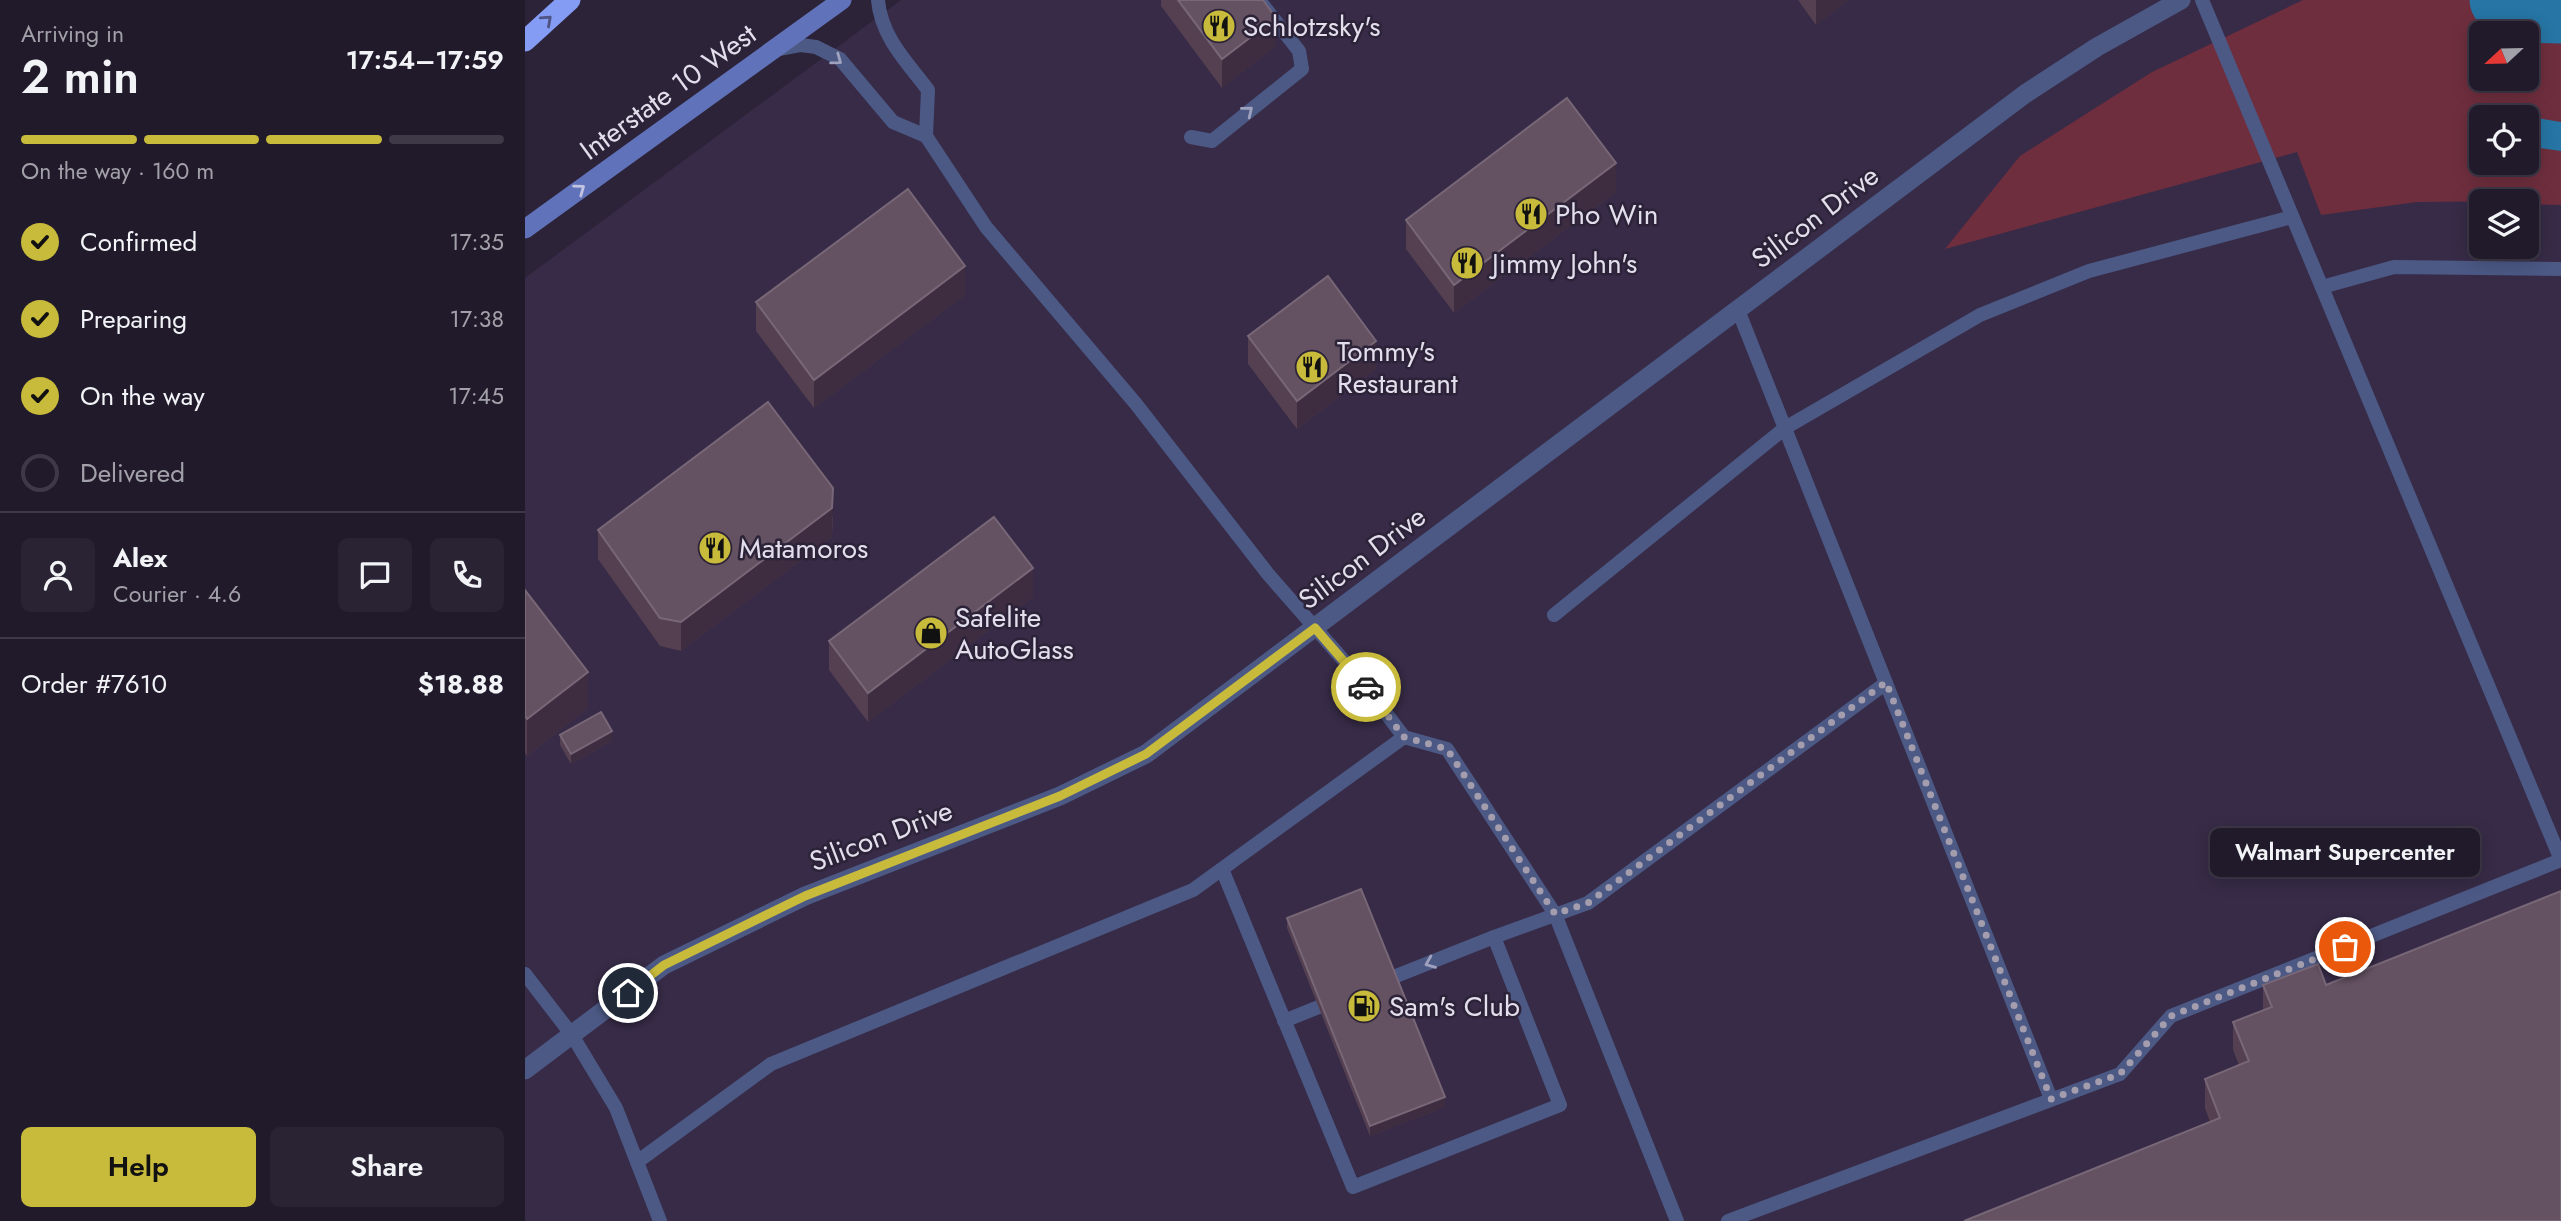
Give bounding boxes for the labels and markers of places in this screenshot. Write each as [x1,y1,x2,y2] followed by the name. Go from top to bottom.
[1243,6,1381,47] place label: Schlotzsky's
[1200,7,1238,45] restaurant icon: Schlotzsky's
[1555,194,1658,235] place label: Pho Win
[1512,195,1550,233] restaurant icon: Pho Win
[1488,243,1637,284] place label: Jimmy John's
[1448,244,1486,282] restaurant icon: Jimmy John's
[1337,331,1458,404] place label: Tommy's Restaurant
[1293,348,1331,386] restaurant icon: Tommy's Restaurant
[739,528,868,569] place label: Matamoros
[696,529,734,567] restaurant icon: Matamoros
[955,597,1074,670] place label: Safelite AutoGlass
[912,614,950,652] shop icon: Safelite AutoGlass
[2210,828,2480,877] callout: Walmart Supercenter
[2315,917,2375,977] pin
[598,963,658,1023] pin
[1389,986,1520,1027] place label: Sam's Club
[1345,987,1383,1025] fuel station icon: Sam's Club

